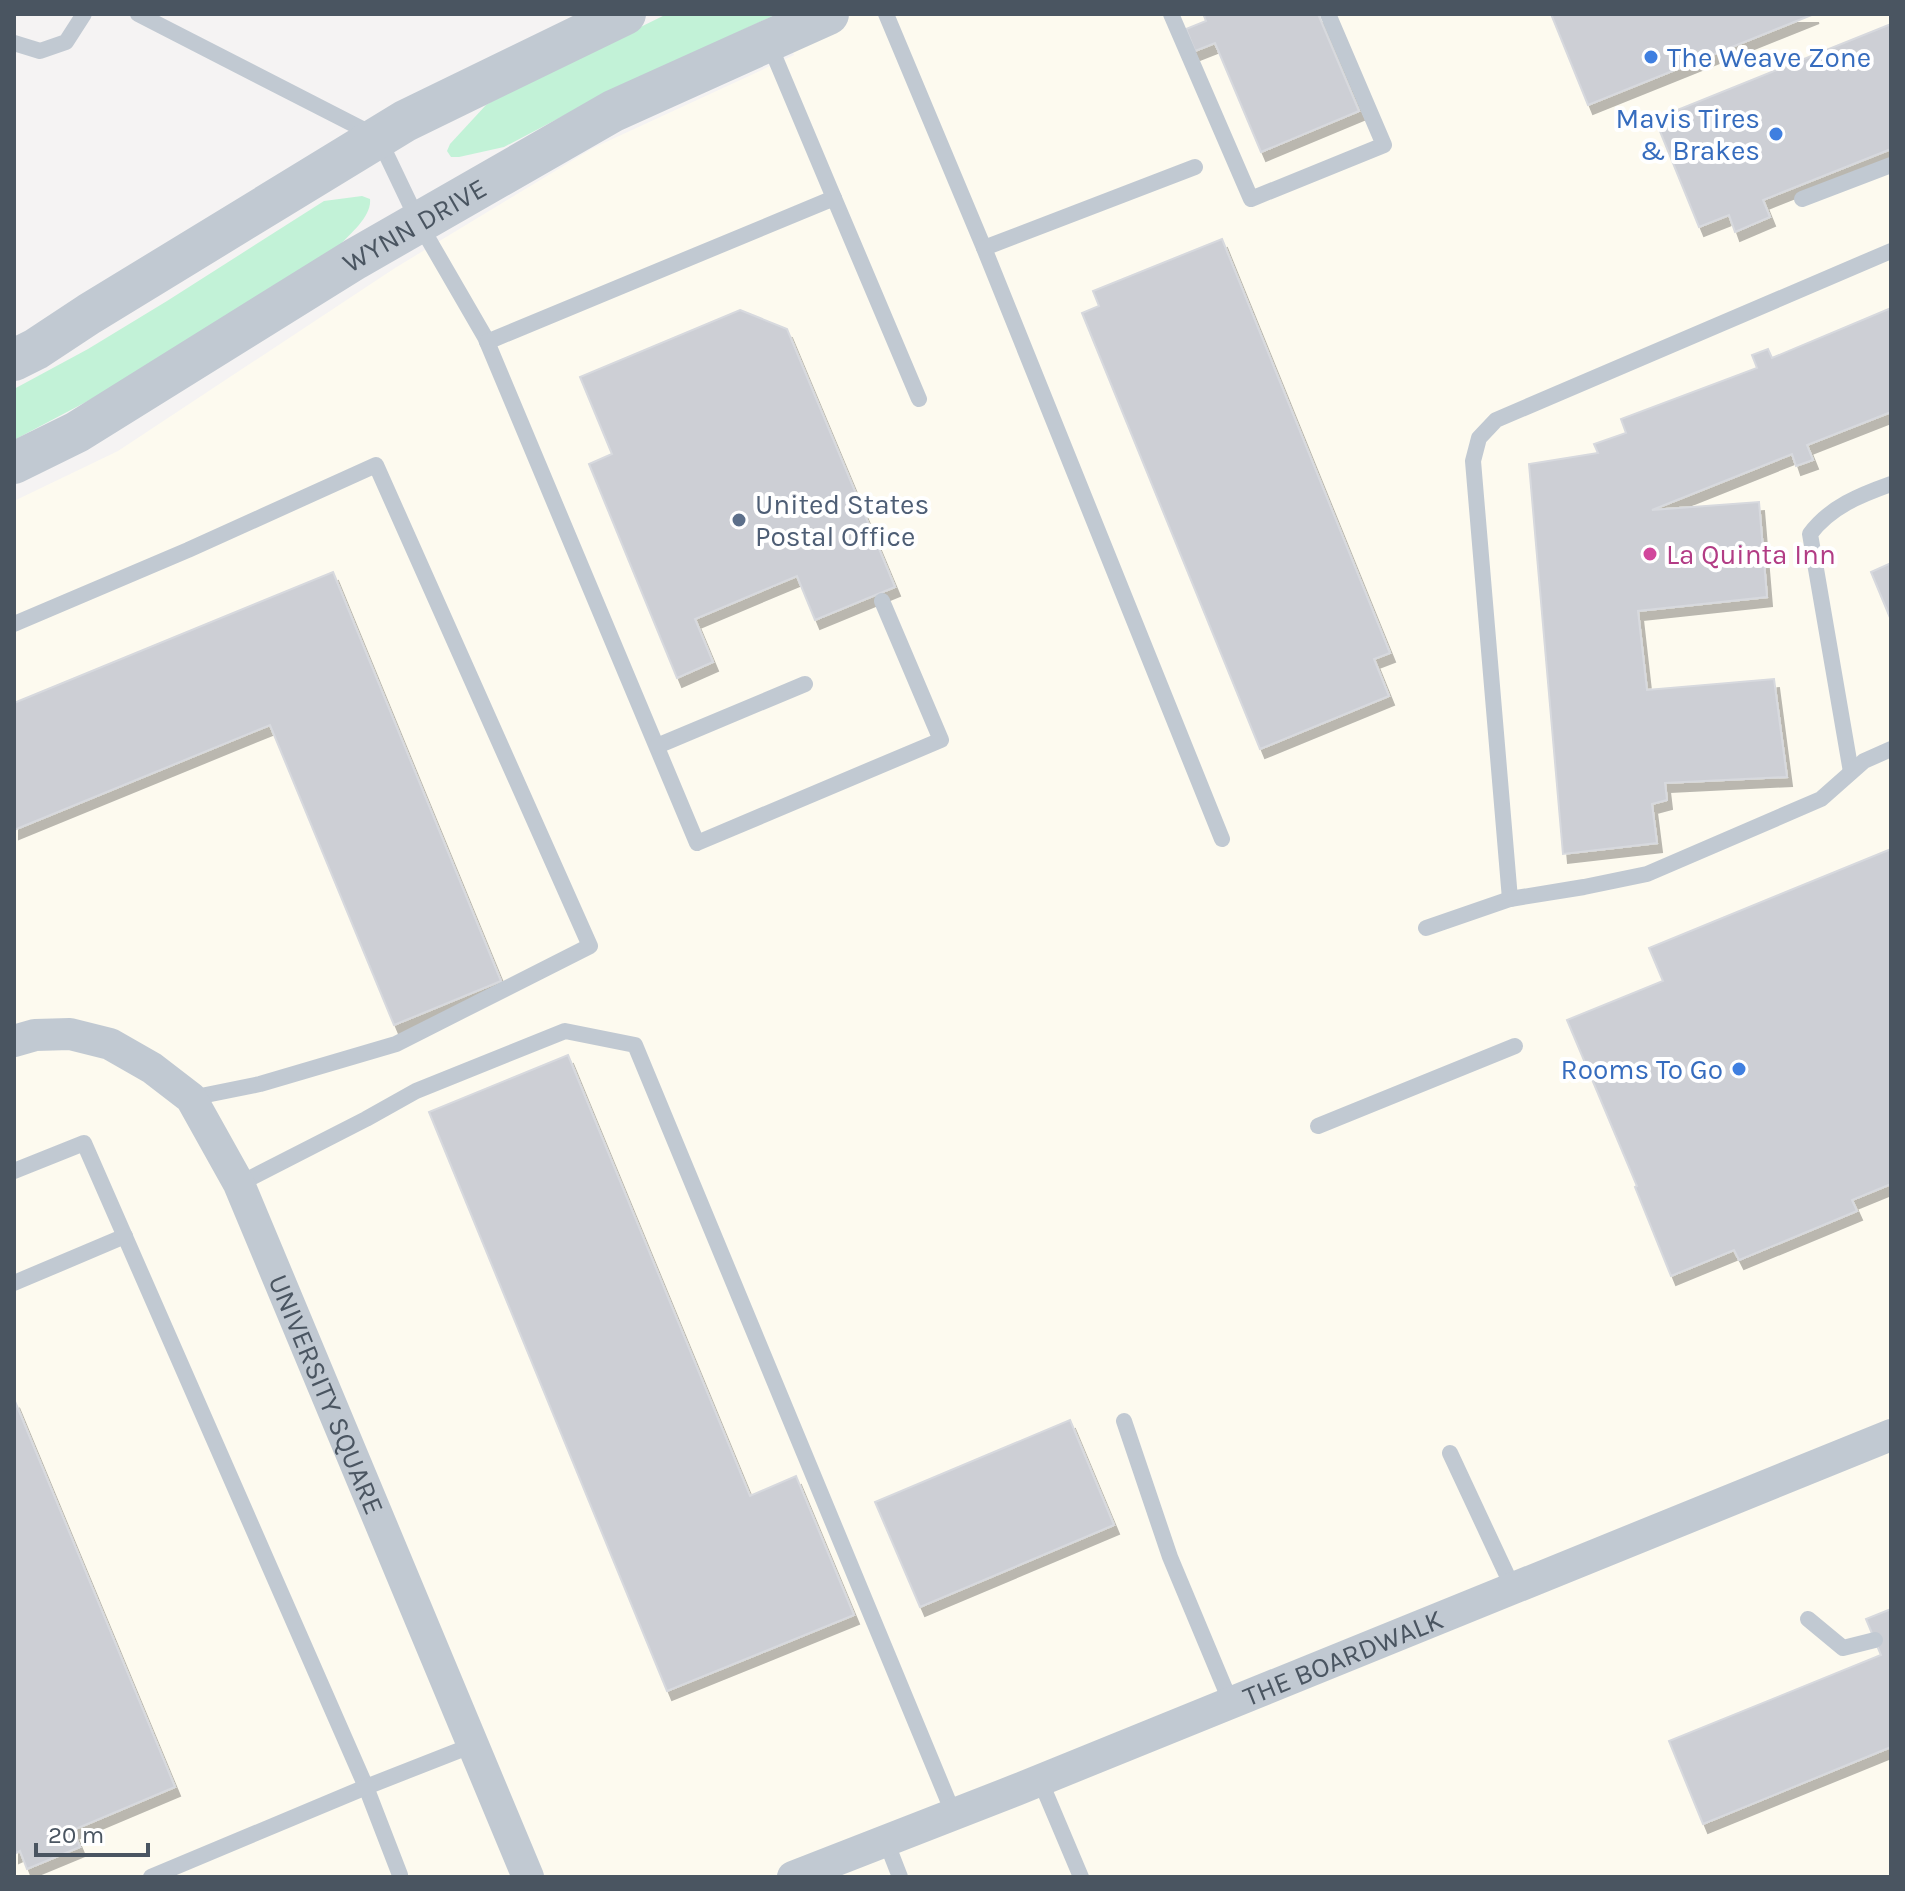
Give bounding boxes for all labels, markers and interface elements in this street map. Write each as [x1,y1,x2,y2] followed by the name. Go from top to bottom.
[1667,41,1871,74] place label: The Weave Zone
[1642,48,1660,66] marker: The Weave Zone
[1616,102,1760,167] place label: Mavis Tires & Brakes
[1767,125,1785,143] marker: Mavis Tires & Brakes
[337,171,492,280] street label: WYNN DRIVE
[755,488,929,553] place label: United States Postal Office
[730,511,748,529] marker: United States Postal Office
[1666,538,1836,571] place label: La Quinta Inn
[1641,545,1659,563] marker: La Quinta Inn
[1561,1053,1723,1086] place label: Rooms To Go
[1730,1060,1748,1078] marker: Rooms To Go
[262,1269,391,1520] street label: UNIVERSITY SQUARE
[1238,1603,1448,1713] street label: THE BOARDWALK
[36,1807,148,1857] scale bar
[48,1821,104,1849] text: 20 m

